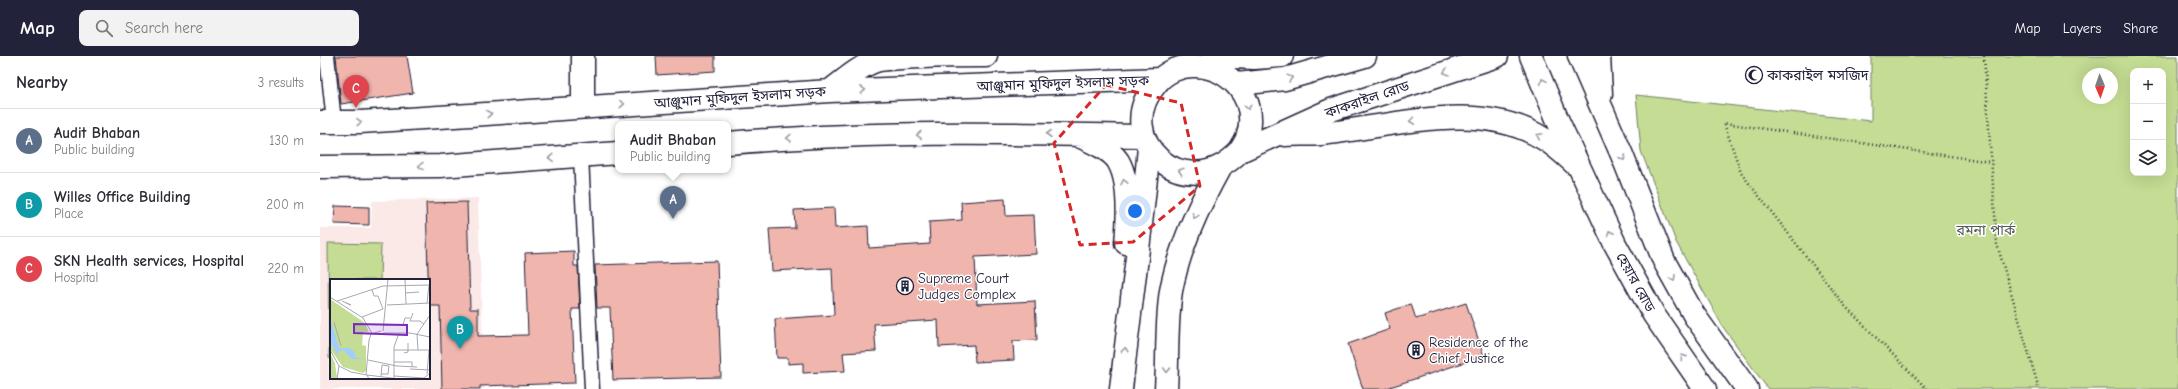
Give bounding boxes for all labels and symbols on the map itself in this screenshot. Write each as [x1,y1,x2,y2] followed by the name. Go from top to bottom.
[1744,65,1764,85] mosque icon: কাকরাইল মসজিদ
[1443,67,1450,76] one-way arrow
[1766,67,1869,84] place label: কাকরাইল মসজিদ
[2082,68,2118,104] north arrow
[976,72,1150,95] street label: আঞ্জুমান মুফিদুল ইসলাম সড়ক
[1287,74,1293,82] one-way arrow
[343,75,369,108] pin: C
[1322,77,1412,122] street label: কাকরাইল রোড
[1540,78,1548,86] one-way arrow
[652,83,827,112] street label: আঞ্জুমান মুফিদুল ইসলাম সড়ক
[860,86,866,94] one-way arrow
[619,100,625,109] one-way arrow
[1244,104,1252,110] one-way arrow
[486,109,492,118] one-way arrow
[1409,116,1415,125] one-way arrow
[356,117,362,126] one-way arrow
[1046,130,1052,138] one-way arrow
[916,131,922,139] one-way arrow
[1535,133,1543,141] one-way arrow
[786,134,792,143] one-way arrow
[548,153,554,162] one-way arrow
[1619,154,1627,161] one-way arrow
[418,162,424,170] one-way arrow
[1177,167,1184,176] one-way arrow
[1121,178,1129,185] one-way arrow
[660,186,686,219] pin: A
[1125,201,1145,221] your location
[1192,212,1200,219] one-way arrow
[1956,221,2016,239] park label: রমনা পার্ক
[1607,230,1615,237] one-way arrow
[1612,250,1659,316] street label: হেয়ার রোড
[918,270,1016,303] place label: Supreme Court Judges Complex
[1669,274,1676,281] one-way arrow
[895,276,915,296] building icon: Supreme Court Judges Complex
[330,279,430,379] inset map
[447,316,473,349] pin: B
[1429,334,1528,367] place label: Residence of the Chief Justice
[1406,340,1426,360] building icon: Residence of the Chief Justice
[1120,347,1129,353] one-way arrow
[1680,354,1688,361] one-way arrow
[1163,367,1171,373] one-way arrow

